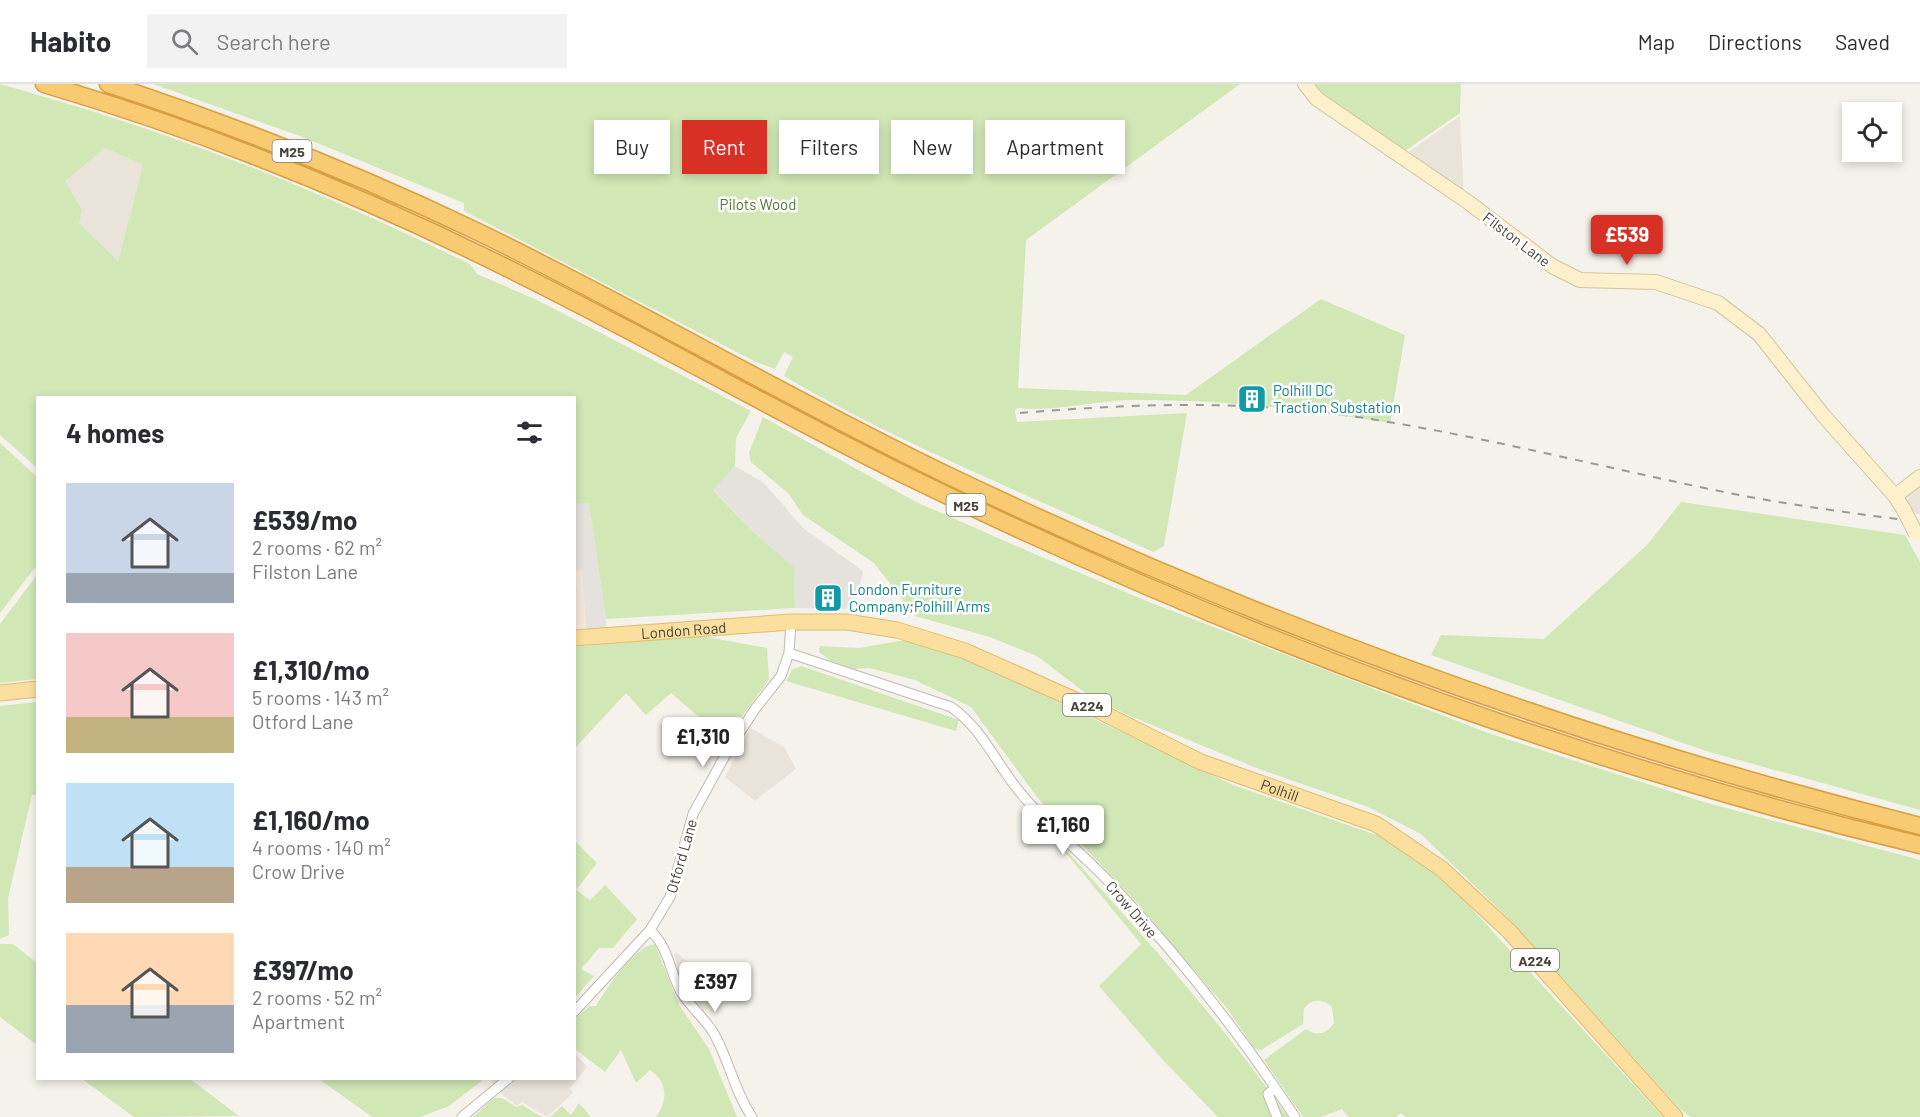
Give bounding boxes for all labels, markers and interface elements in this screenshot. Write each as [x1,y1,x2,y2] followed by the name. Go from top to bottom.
[147,14,567,68] search box
[30,24,111,58] text: Habito
[168,25,201,58] icon: search
[216,28,331,54] text: Search here
[1638,29,1675,54] text: Map
[1708,29,1802,54] text: Directions
[1835,29,1890,54] text: Saved
[1842,102,1902,162] map controls
[1842,102,1902,162] button: locate
[594,120,670,174] chip: Buy
[682,120,767,174] chip: Rent
[779,120,879,174] chip: Filters
[891,120,973,174] chip: New
[985,120,1125,174] chip: Apartment
[272,140,312,162] road number: M25
[720,195,796,213] park label: Pilots Wood
[1480,208,1554,270] street label: Filston Lane
[1591,215,1663,266] pin: £539
[1605,222,1649,246] text: £539
[1273,381,1401,416] place label: Polhill DC Traction Substation
[1236,383,1268,415] building icon: Polhill DC Traction Substation
[513,416,546,449] icon: filters
[66,417,164,448] text: 4 homes
[946,494,986,516] road number: M25
[252,504,357,535] text: £539/mo
[114,507,186,579] icon: home
[252,535,382,559] text: 2 rooms · 62 m²
[252,559,358,583] text: Filston Lane
[849,580,990,615] place label: London Furniture Company;Polhill Arms
[812,582,844,614] building icon: London Furniture Company;Polhill Arms
[640,618,727,642] street label: London Road
[252,654,370,685] text: £1,310/mo
[114,657,186,729] icon: home
[252,685,389,709] text: 5 rooms · 143 m²
[1063,694,1111,716] road number: A224
[252,709,354,733] text: Otford Lane
[654,717,752,768] pin: £1,310
[676,724,730,748] text: £1,310
[1258,775,1301,805] street label: Polhill
[252,804,370,835] text: £1,160/mo
[1014,805,1112,856] pin: £1,160
[114,807,186,879] icon: home
[1036,812,1090,836] text: £1,160
[662,817,700,895] street label: Otford Lane
[252,835,391,859] text: 4 rooms · 140 m²
[252,859,345,883] text: Crow Drive
[1102,877,1162,941] street label: Crow Drive
[1511,949,1559,971] road number: A224
[252,954,354,985] text: £397/mo
[114,957,186,1029] icon: home
[679,962,751,1013] pin: £397
[693,969,737,993] text: £397
[252,985,382,1009] text: 2 rooms · 52 m²
[252,1009,345,1033] text: Apartment

